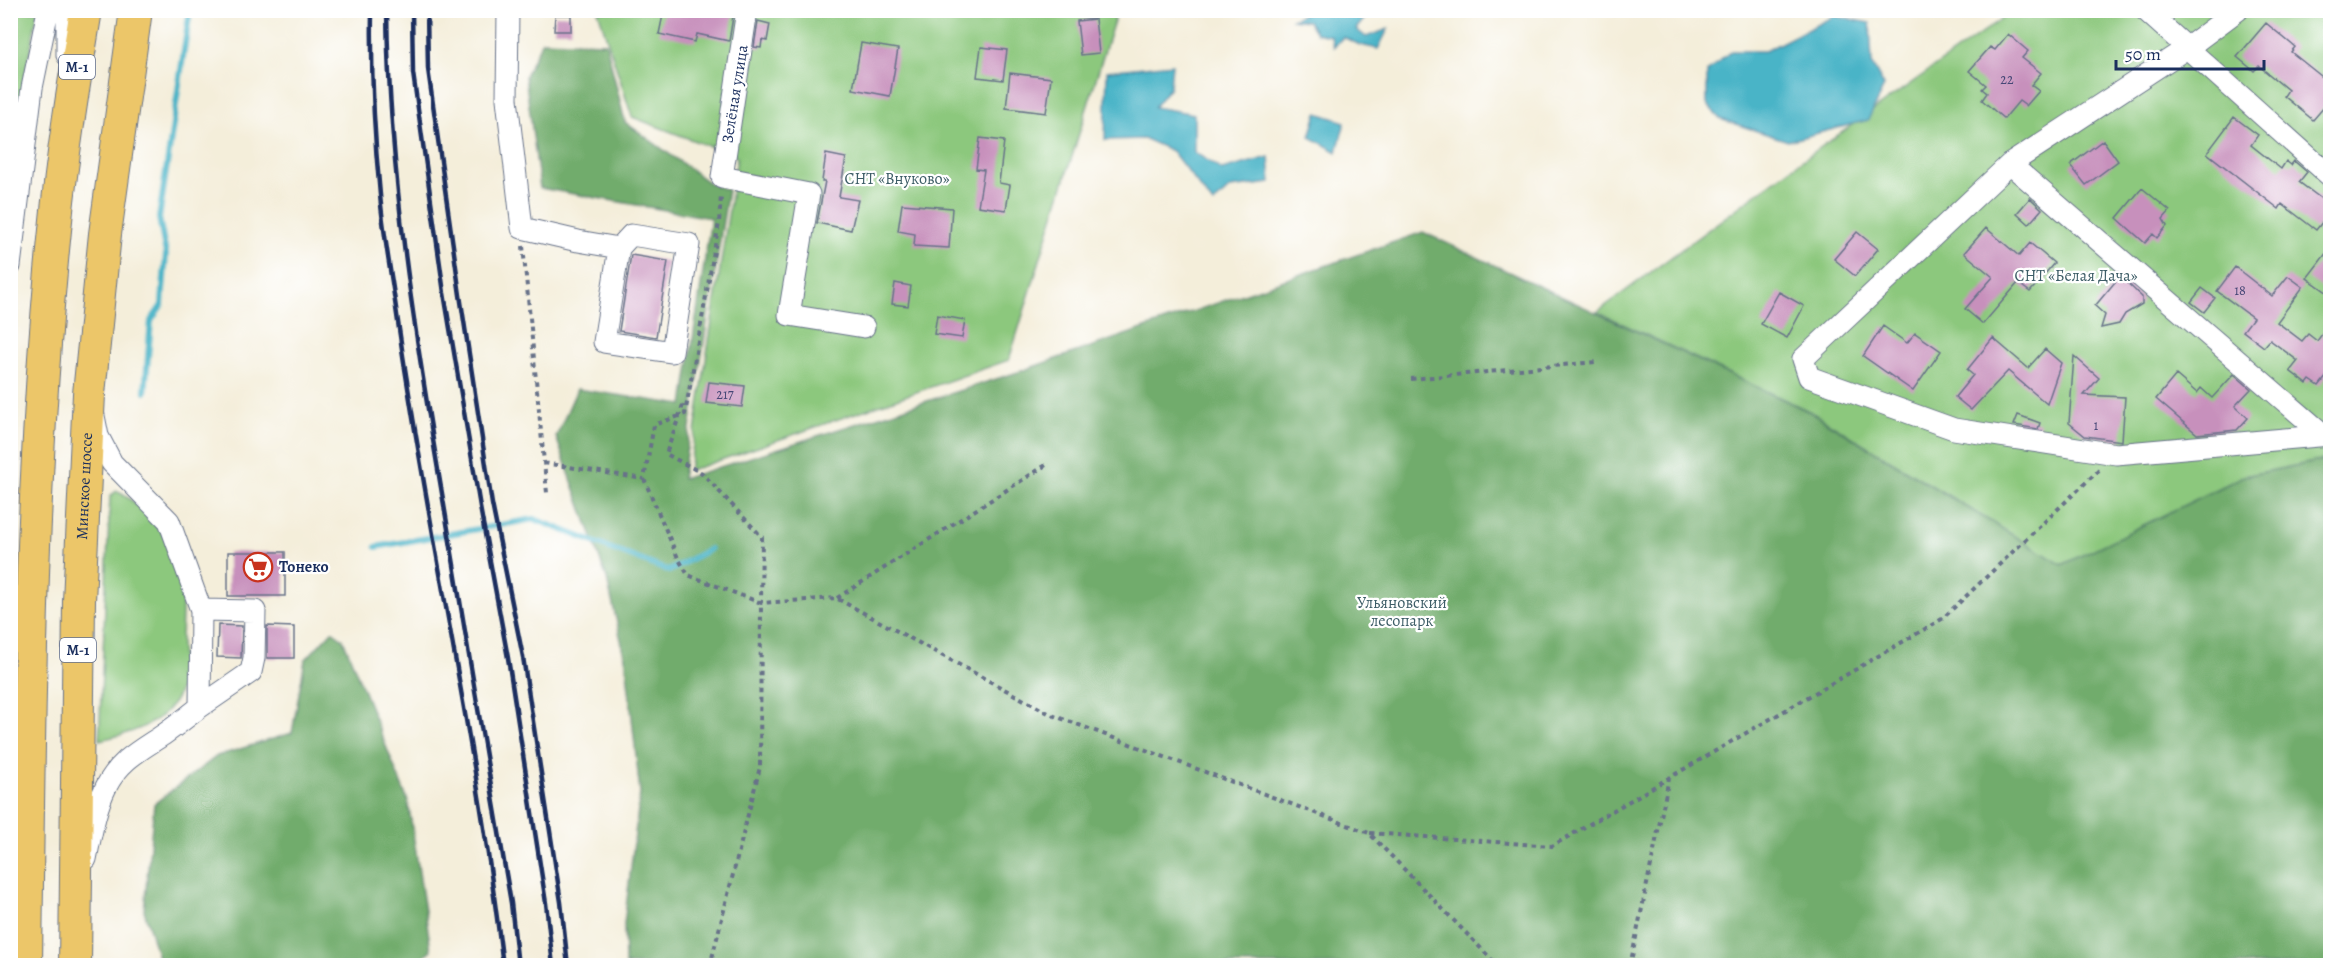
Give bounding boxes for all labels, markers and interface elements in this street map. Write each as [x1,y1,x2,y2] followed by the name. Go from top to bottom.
[2116,33,2264,71] scale bar
[2125,42,2161,66] text: 50 m
[716,43,754,145] street label: Зелёная улица
[59,55,95,79] road number: М-1
[2000,70,2014,89] house number: 22
[844,168,950,190] park label: СНТ «Внуково»
[2014,265,2138,287] park label: СНТ «Белая Дача»
[2234,281,2246,300] house number: 18
[716,385,734,404] house number: 217
[2094,416,2099,435] house number: 1
[71,432,98,540] street label: Минское шоссе
[242,551,274,583] supermarket icon: Тонеко
[279,556,329,578] place label: Тонеко
[1357,592,1447,632] park label: Ульяновский лесопарк
[60,638,96,662] road number: М-1

